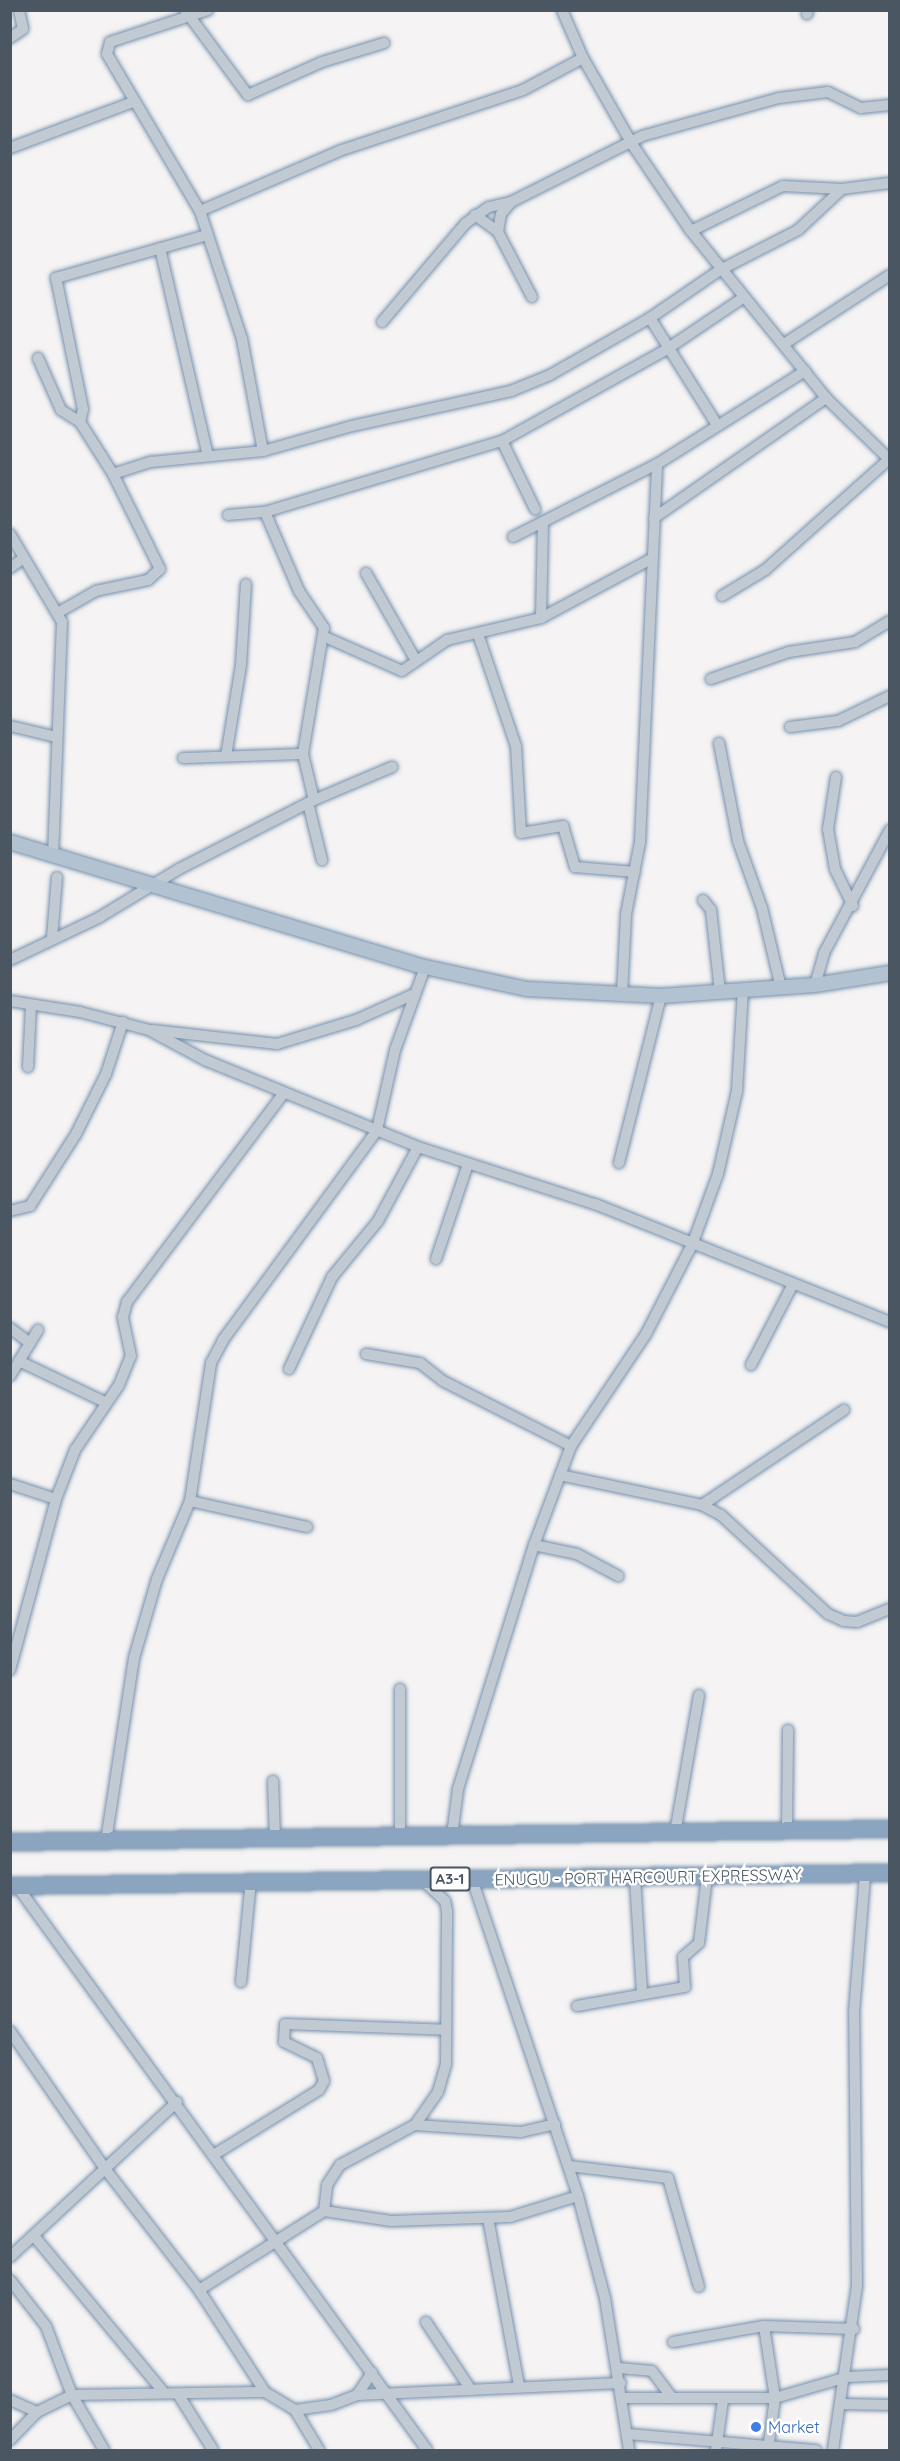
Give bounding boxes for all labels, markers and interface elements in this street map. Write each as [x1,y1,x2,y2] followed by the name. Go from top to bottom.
[494,1865,802,1889] street label: ENUGU - PORT HARCOURT EXPRESSWAY
[429,1867,471,1891] road number: A3-1
[768,2417,820,2437] place label: Market
[749,2420,763,2434] marker: Market

